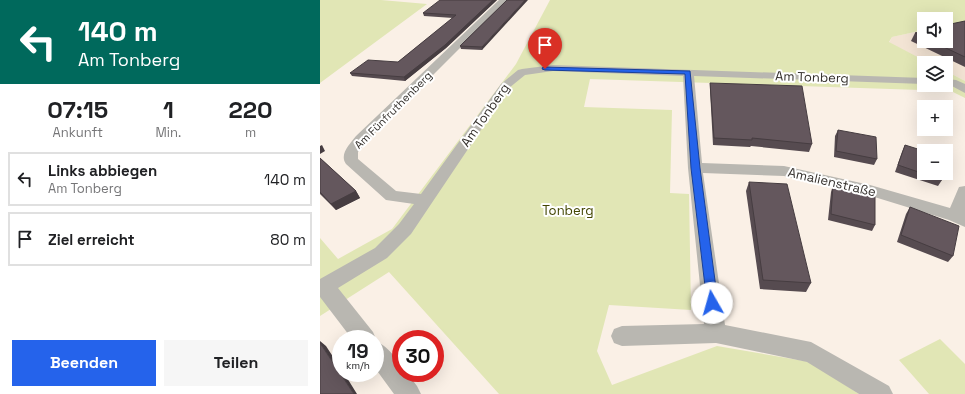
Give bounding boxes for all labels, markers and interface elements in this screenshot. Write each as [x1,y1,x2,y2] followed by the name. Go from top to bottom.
[917,12,953,180] map controls
[917,12,953,48] button: sound
[78,13,158,49] text: 140 m
[12,16,64,68] icon: left
[528,28,562,69] pin
[534,34,556,56] icon: arrive
[78,48,180,71] text: Am Tonberg
[917,56,953,92] button: layers
[775,67,849,87] street label: Am Tonberg
[351,68,435,152] street label: Am Fünfruthenberg
[457,80,513,150] street label: Am Tonberg
[47,94,108,125] text: 07:15
[163,94,174,125] text: 1
[229,94,273,125] text: 220
[917,100,953,136] button: +
[53,124,103,141] text: Ankunft
[156,124,181,141] text: Min.
[245,124,256,141] text: m
[917,144,953,180] button: −
[48,161,157,180] text: Links abbiegen
[786,164,878,200] street label: Amalienstraße
[14,168,36,190] icon: left
[264,170,306,189] text: 140 m
[48,180,122,197] text: Am Tonberg
[542,202,594,219] park label: Tonberg
[14,228,36,250] icon: arrive
[48,230,135,249] text: Ziel erreicht
[270,230,306,249] text: 80 m
[691,282,733,324] position arrow
[392,330,444,382] speed limit sign: 30
[347,338,369,364] text: 19
[12,340,156,386] button: Beenden
[164,340,308,386] button: Teilen
[346,359,370,372] text: km/h

